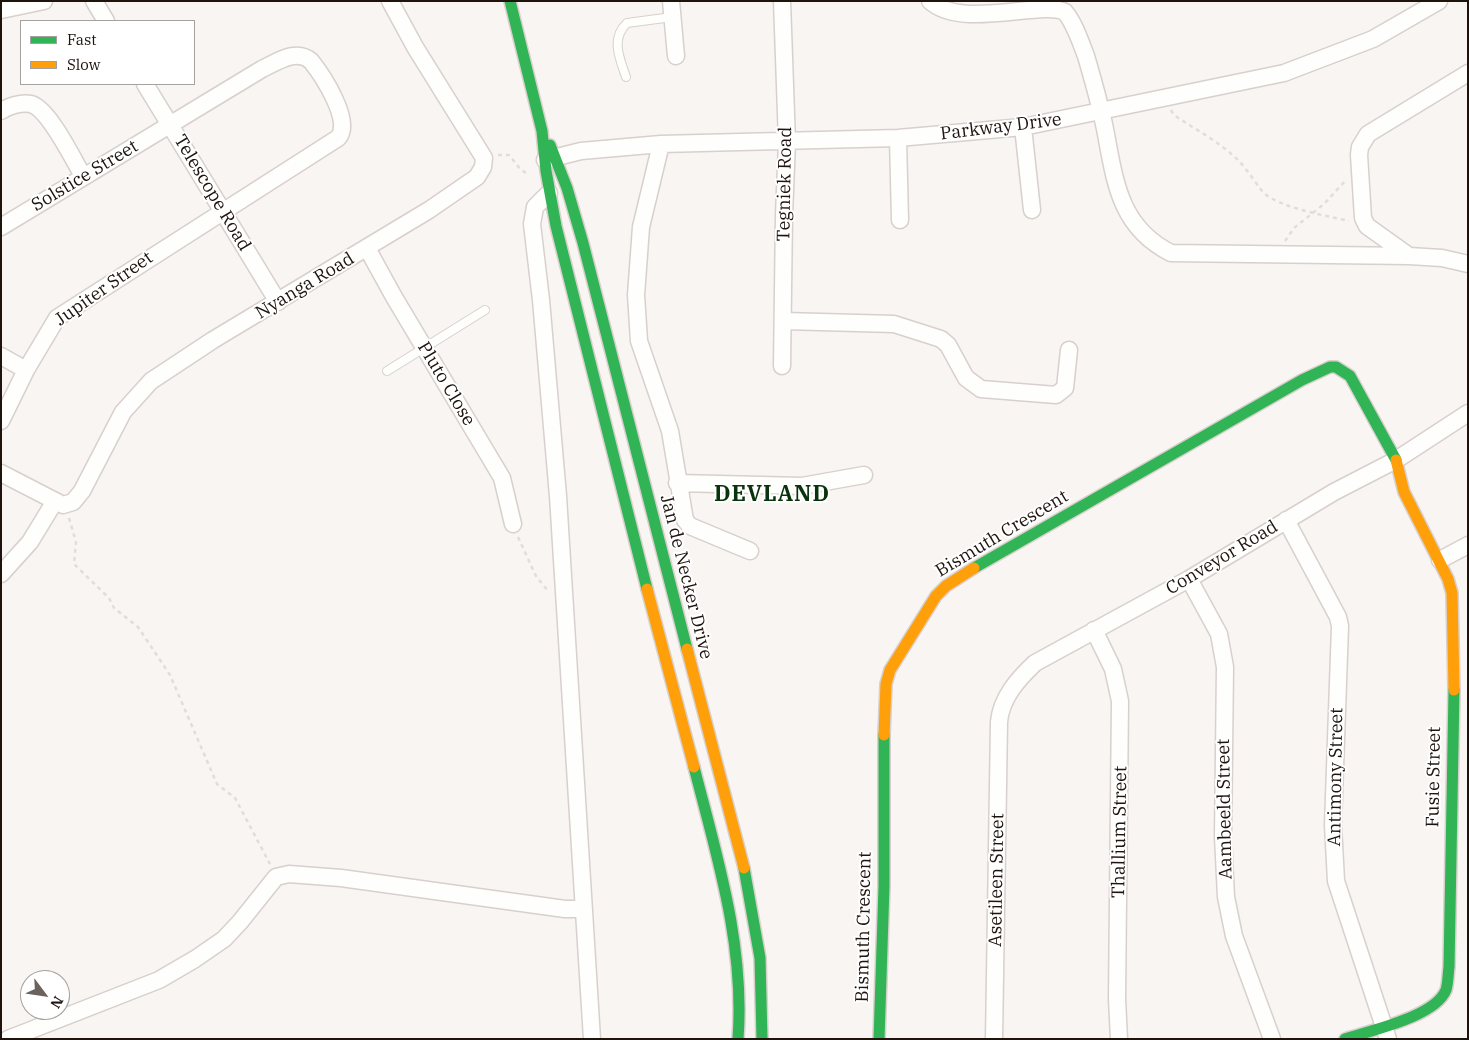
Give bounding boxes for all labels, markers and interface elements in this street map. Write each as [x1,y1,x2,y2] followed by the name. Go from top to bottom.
[20,20,195,85] legend
[67,30,97,49] text: Fast
[67,55,100,74] text: Slow
[939,109,1063,145] street label: Parkway Drive
[773,126,797,242] street label: Tegniek Road
[169,131,255,255] street label: Telescope Road
[28,136,142,216] street label: Solstice Street
[51,247,157,331] street label: Jupiter Street
[252,248,358,324] street label: Nyanga Road
[412,338,480,430] street label: Pluto Close
[713,482,831,508] district label: DEVLAND
[932,486,1072,582] street label: Bismuth Crescent
[655,493,717,661] street label: Jan de Necker Drive
[1162,516,1282,600] street label: Conveyor Road
[1324,707,1348,847] street label: Antimony Street
[1422,726,1446,828] street label: Fusie Street
[1213,738,1237,880] street label: Aambeeld Street
[1108,766,1132,898] street label: Thallium Street
[985,813,1009,947] street label: Asetileen Street
[852,851,876,1003] street label: Bismuth Crescent
[20,970,70,1020] north arrow
[46,993,68,1012] text: N

